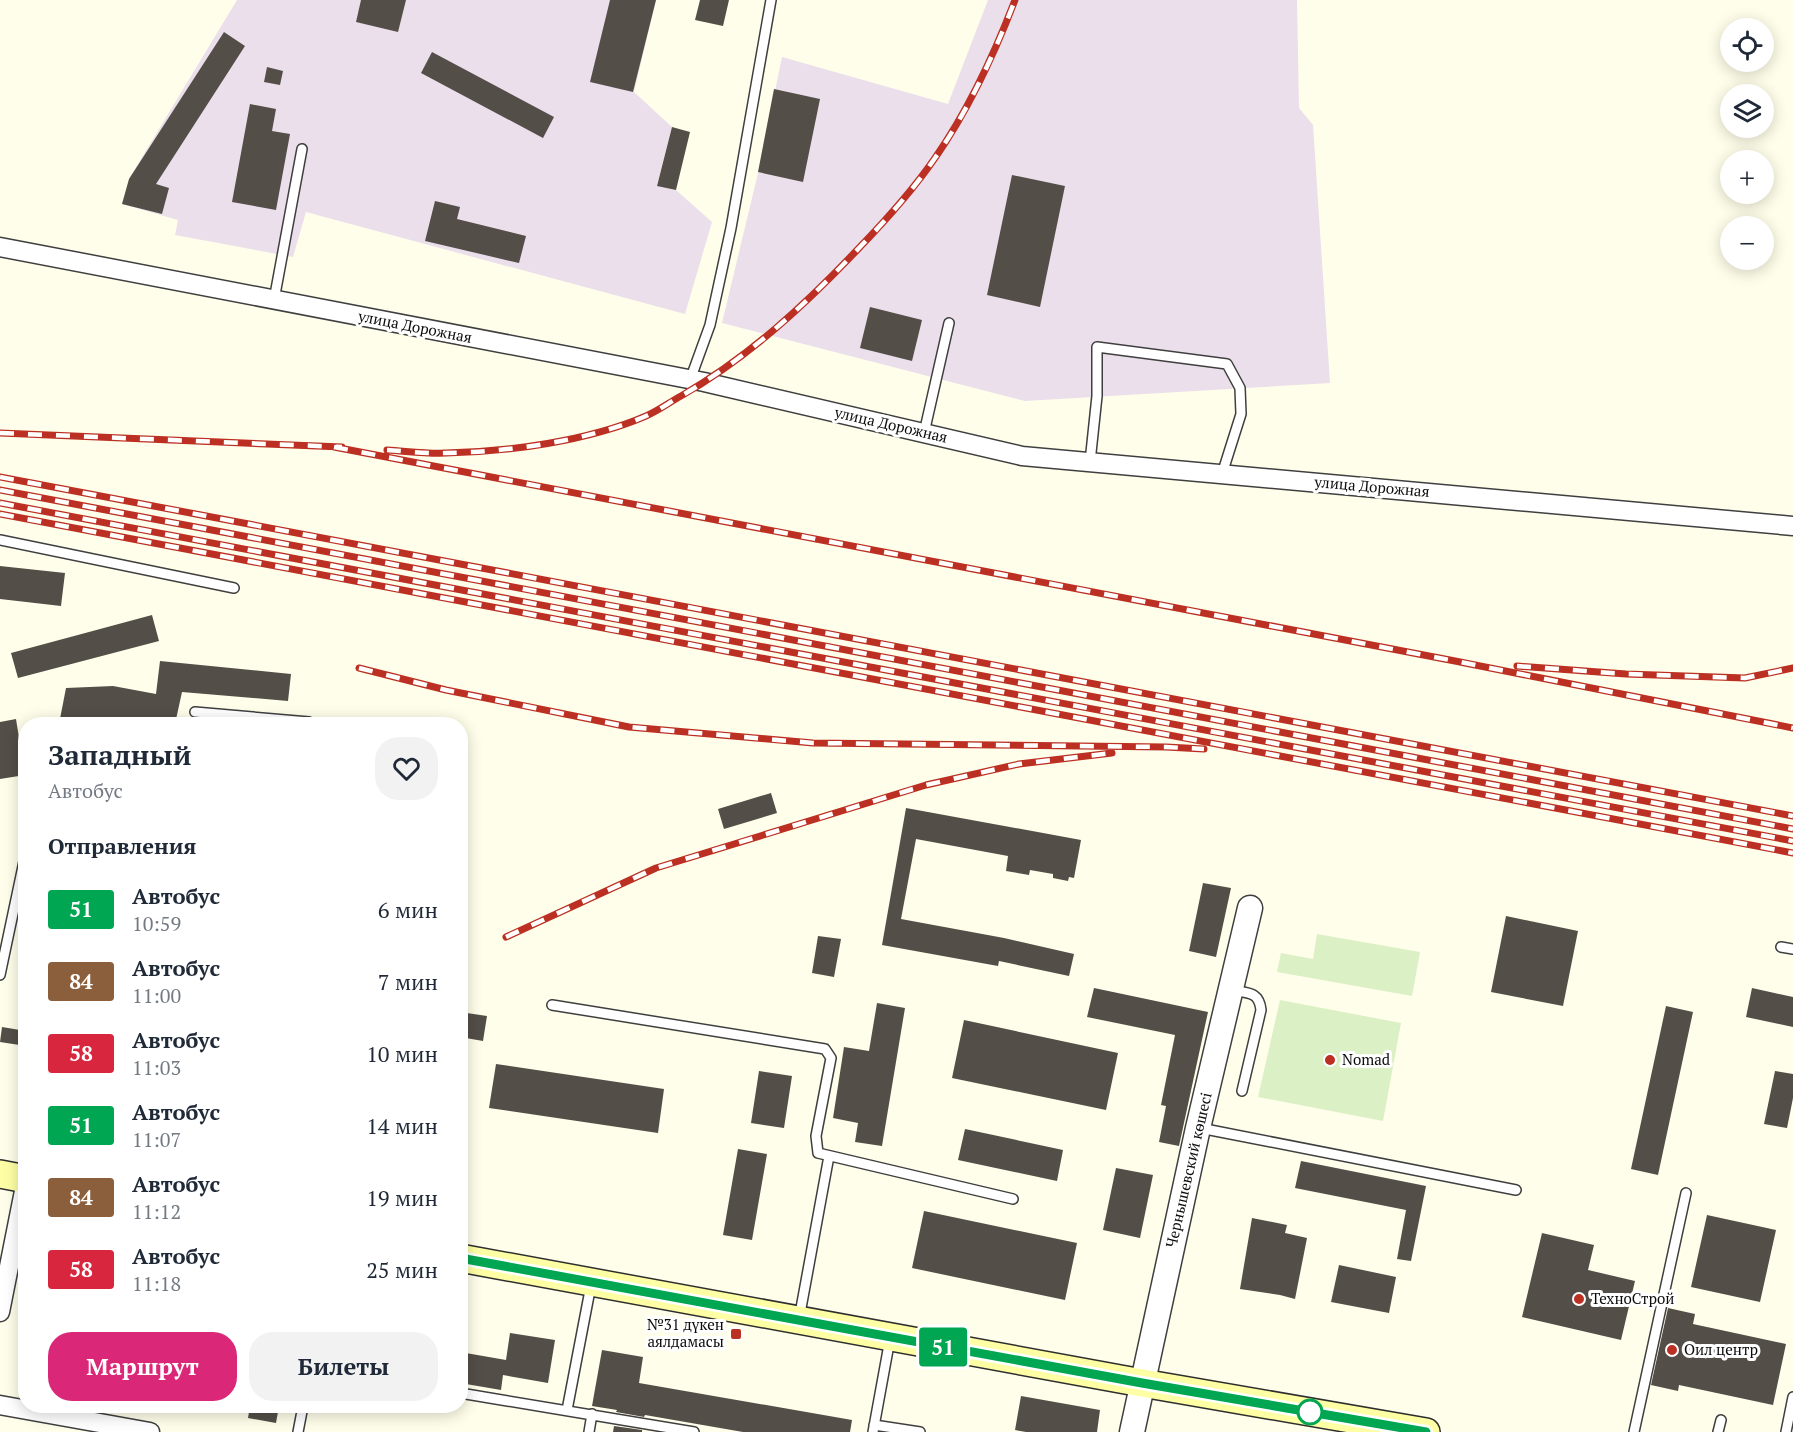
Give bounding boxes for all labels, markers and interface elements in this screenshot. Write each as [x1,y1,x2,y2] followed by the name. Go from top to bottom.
[1720,18,1774,270] map controls
[1720,18,1774,72] button: locate
[1720,84,1774,138] button: layers
[1720,150,1774,204] button: +
[1720,216,1774,270] button: −
[356,305,474,347] street label: улица Дорожная
[832,401,950,447] street label: улица Дорожная
[1313,471,1430,501] street label: улица Дорожная
[48,736,191,773] text: Западный
[375,737,438,800] button: heart
[48,777,123,804] text: Автобус
[48,831,196,860] text: Отправления
[132,881,220,910] text: Автобус
[69,895,93,923] text: 51
[378,895,438,924] text: 6 мин
[132,910,181,937] text: 10:59
[132,953,220,982] text: Автобус
[69,967,93,995] text: 84
[378,967,438,996] text: 7 мин
[132,982,181,1009] text: 11:00
[132,1025,220,1054] text: Автобус
[69,1039,93,1067] text: 58
[366,1039,438,1068] text: 10 мин
[1342,1049,1390,1069] place label: Nomad
[1323,1053,1337,1067] marker: Nomad
[132,1054,181,1081] text: 11:03
[1160,1090,1216,1249] street label: Чернышевский көшесі
[132,1097,220,1126] text: Автобус
[69,1111,93,1139] text: 51
[366,1111,438,1140] text: 14 мин
[132,1126,181,1153] text: 11:07
[132,1169,220,1198] text: Автобус
[69,1183,93,1211] text: 84
[366,1183,438,1212] text: 19 мин
[132,1198,181,1225] text: 11:12
[132,1241,220,1270] text: Автобус
[69,1255,93,1283] text: 58
[366,1255,438,1284] text: 25 мин
[132,1270,181,1297] text: 11:18
[1591,1288,1674,1308] place label: ТехноСтрой
[1572,1292,1586,1306] marker: ТехноСтрой
[647,1314,724,1351] place label: №31 дүкен аялдамасы
[729,1327,743,1341] marker: №31 дүкен аялдамасы
[916,1328,970,1366] line badge: 51
[48,1332,237,1401] button: Маршрут
[249,1332,438,1401] button: Билеты
[931,1333,955,1361] text: 51
[1684,1339,1758,1359] place label: Оил центр
[1665,1343,1679,1357] marker: Оил центр
[1297,1399,1323,1425] unlabelled marker

